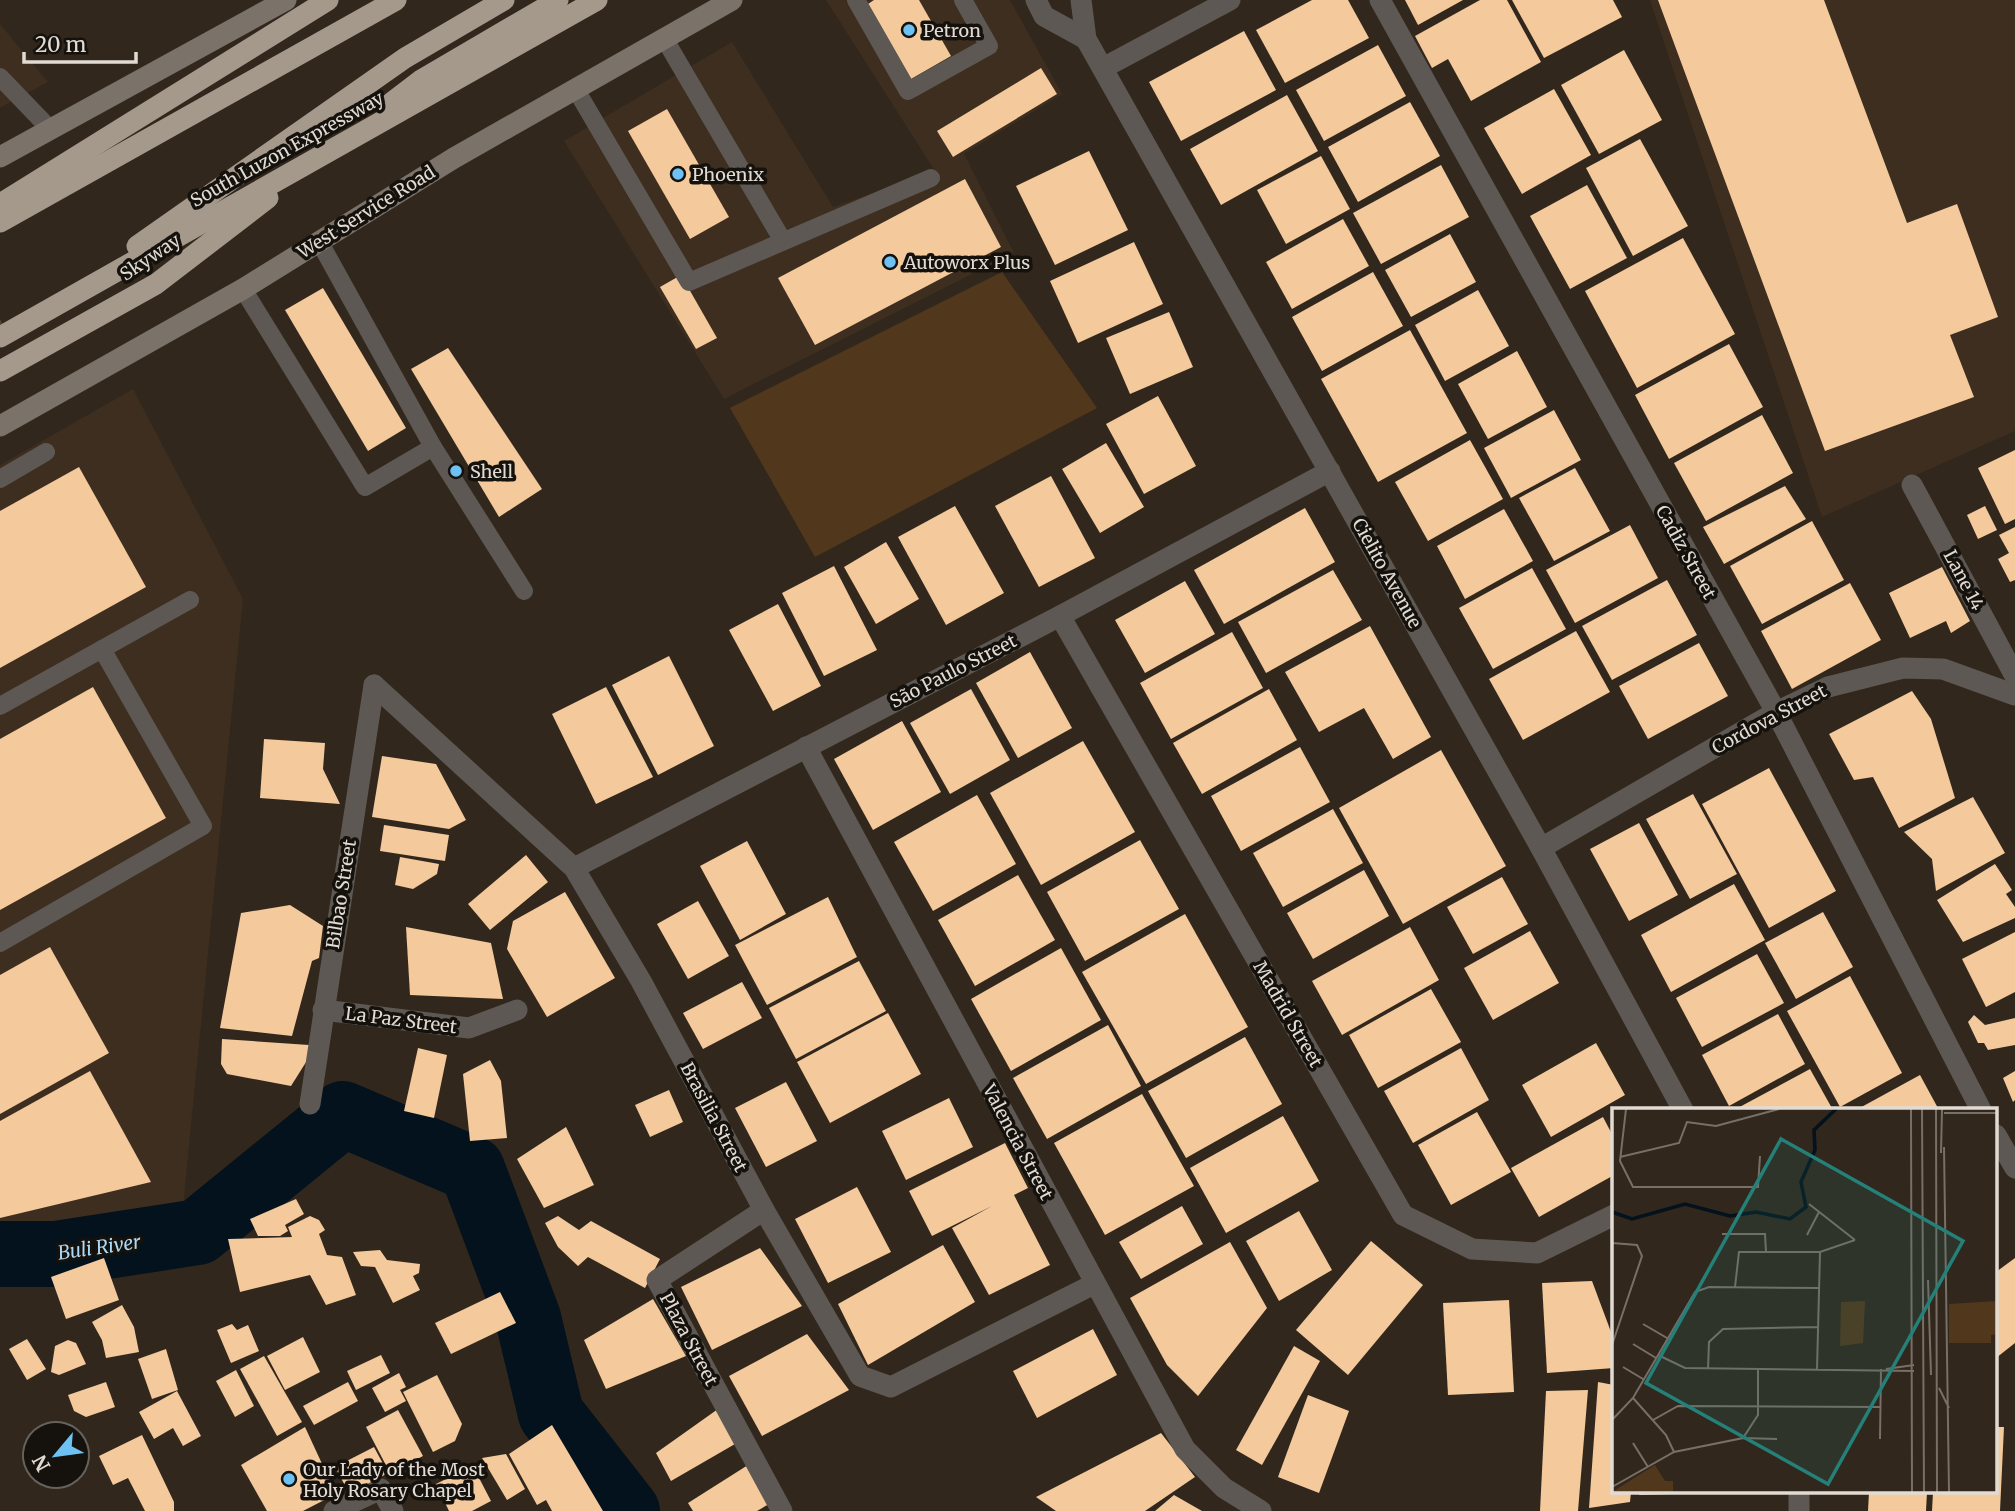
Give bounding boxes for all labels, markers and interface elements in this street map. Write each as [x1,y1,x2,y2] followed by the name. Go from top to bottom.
[923,19,981,42] place label: Petron
[24,21,136,65] scale bar
[901,22,917,38] marker: Petron
[35,31,87,58] text: 20 m
[186,86,388,212] street label: South Luzon Expressway
[292,160,439,264] street label: West Service Road
[692,163,764,186] place label: Phoenix
[670,166,686,182] marker: Phoenix
[115,228,185,286] street label: Skyway
[903,251,1030,274] place label: Autoworx Plus
[882,254,898,270] marker: Autoworx Plus
[470,460,513,483] place label: Shell
[448,463,464,479] marker: Shell
[1651,501,1721,603] street label: Cadiz Street
[1347,514,1427,632] street label: Cielito Avenue
[1939,546,1989,614] street label: Lane 14
[886,629,1020,713] street label: São Paulo Street
[1708,679,1830,759] street label: Cordova Street
[321,838,361,950] street label: Bilbao Street
[1248,957,1328,1071] street label: Madrid Street
[344,1002,458,1038] street label: La Paz Street
[675,1058,753,1176] street label: Brasilia Street
[977,1079,1058,1204] street label: Valencia Street
[1612,1108,1997,1494] inset map
[56,1229,142,1265] water label: Buli River
[655,1288,723,1390] street label: Plaza Street
[21,1420,91,1490] north arrow
[27,1451,55,1476] text: N
[303,1458,485,1502] place label: Our Lady of the Most Holy Rosary Chapel
[281,1471,297,1487] marker: Our Lady of the Most Holy Rosary Chapel

